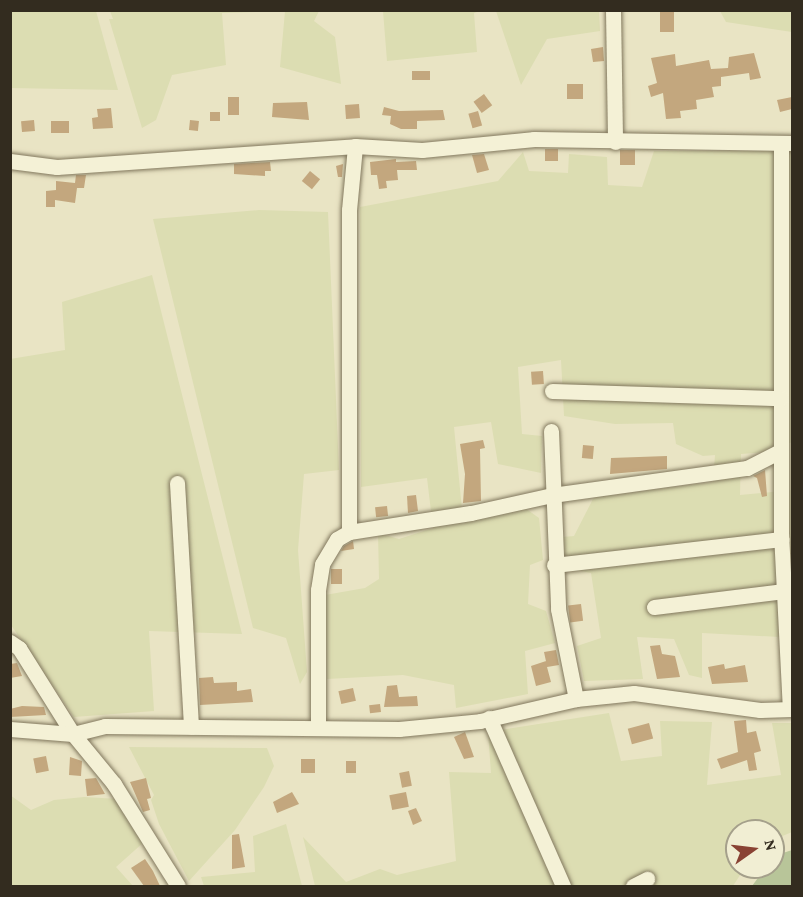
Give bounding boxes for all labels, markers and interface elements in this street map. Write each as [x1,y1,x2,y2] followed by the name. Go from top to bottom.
[725,819,785,879] north arrow
[761,838,781,852] text: N

